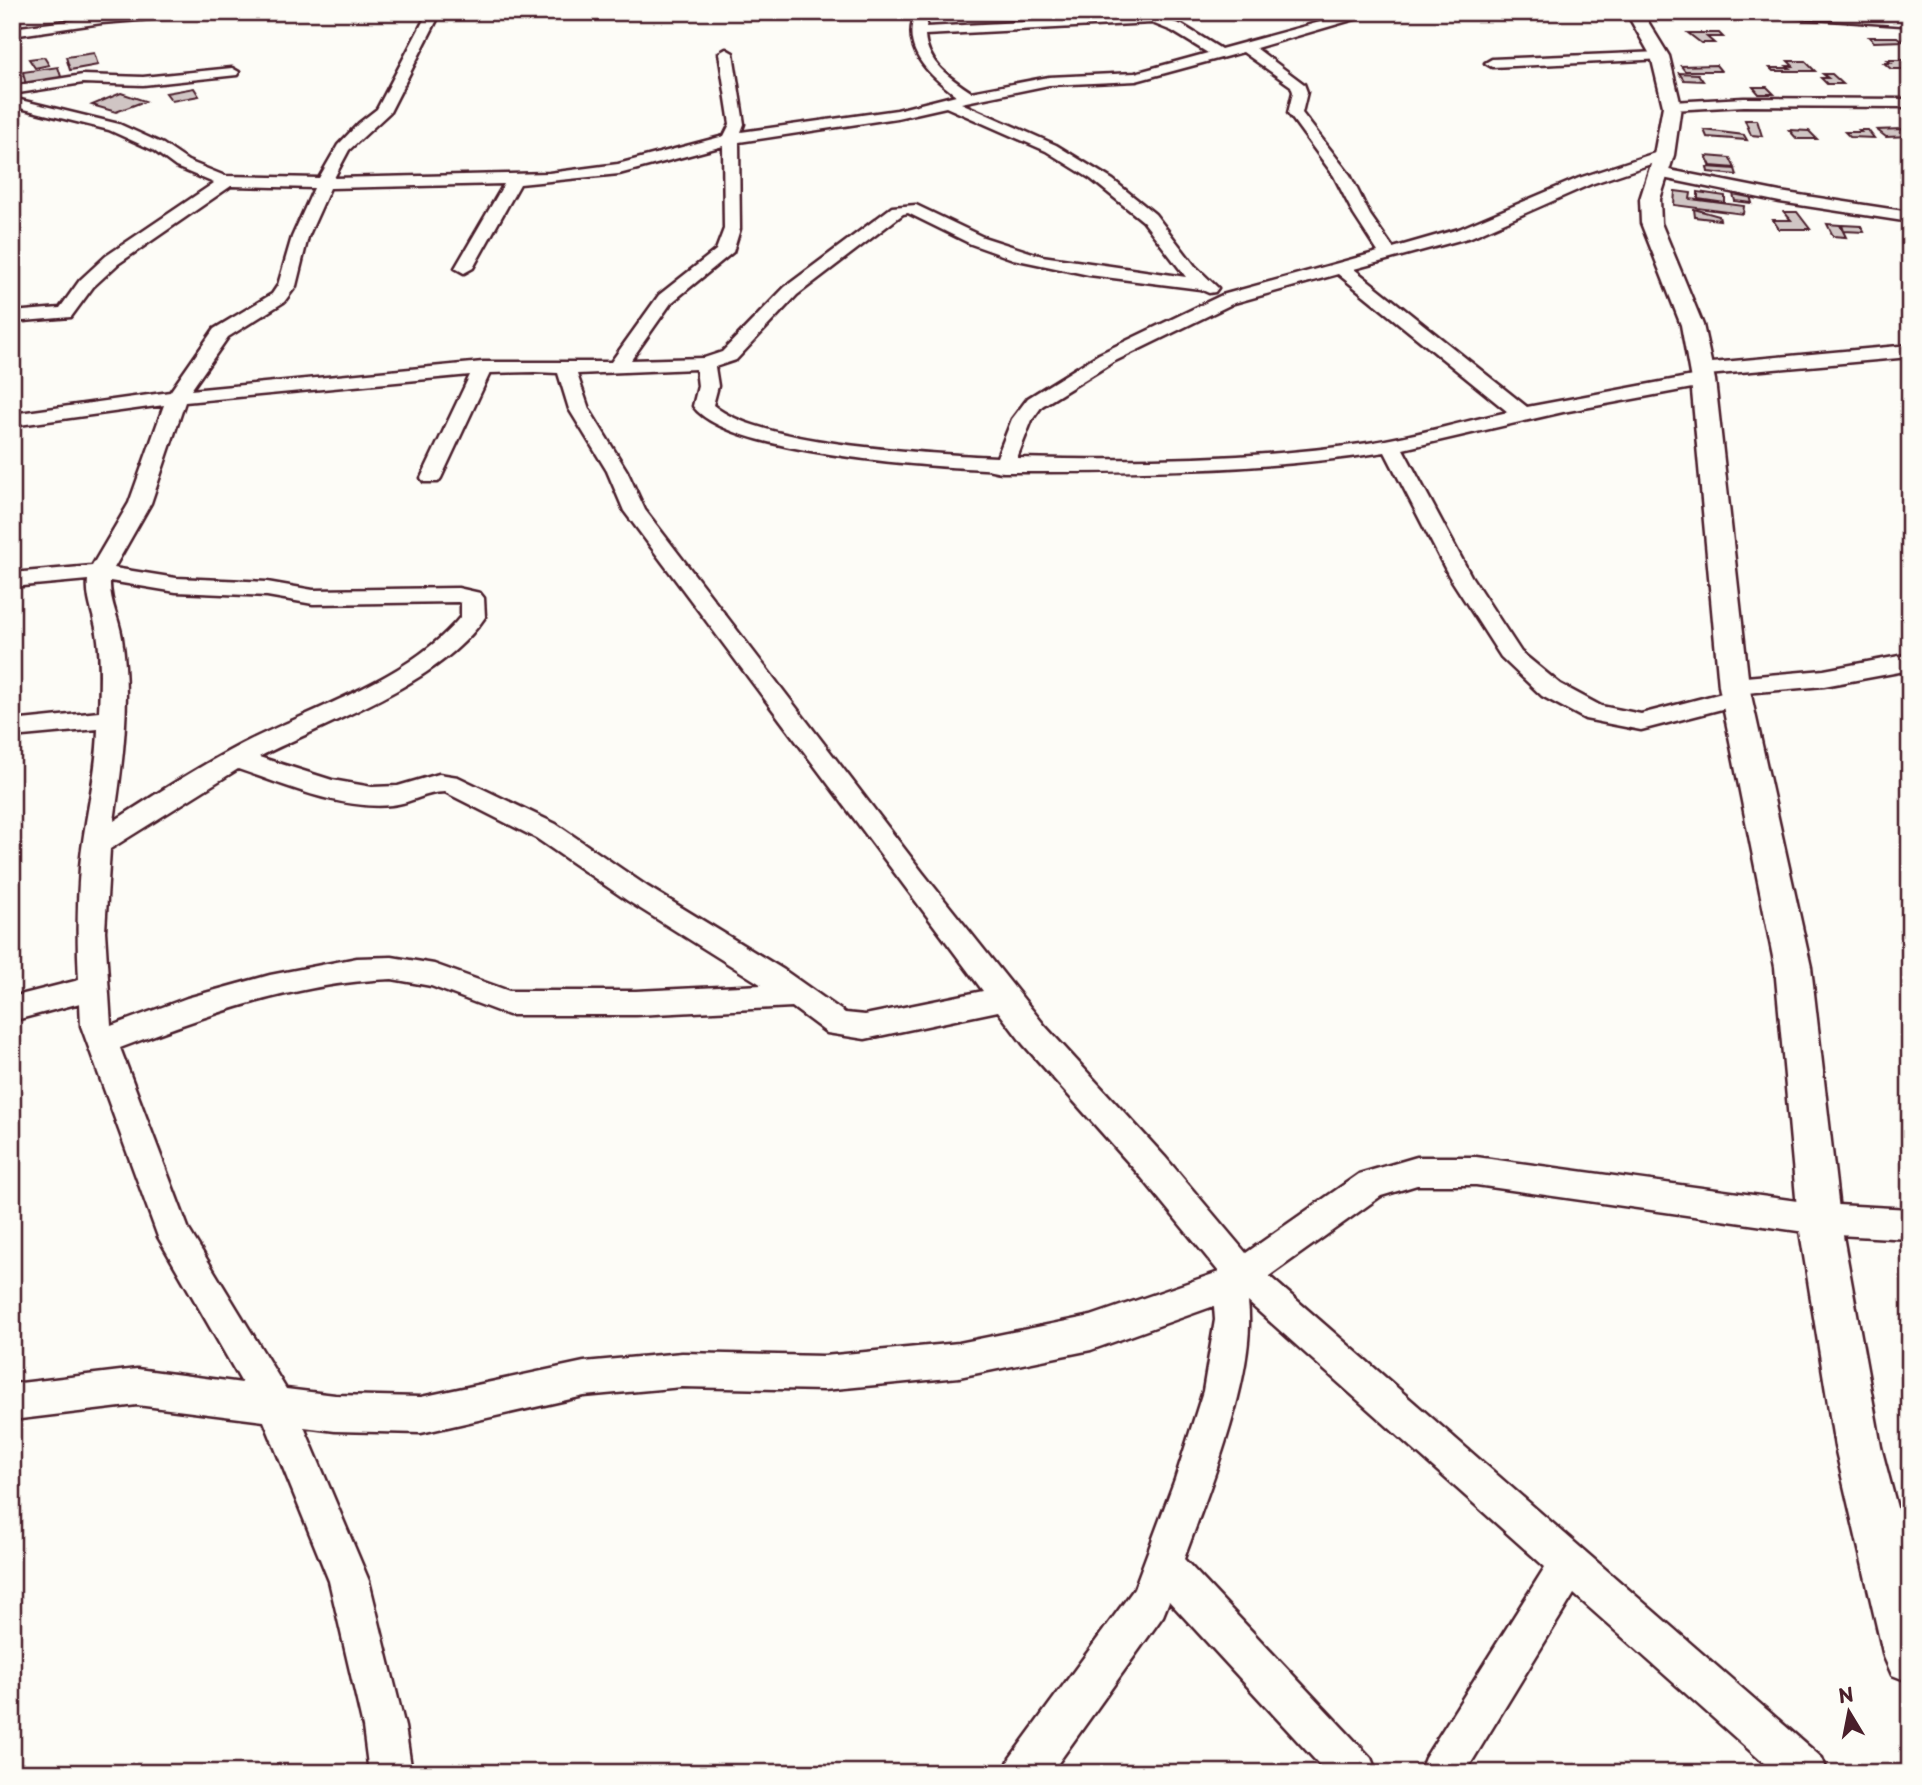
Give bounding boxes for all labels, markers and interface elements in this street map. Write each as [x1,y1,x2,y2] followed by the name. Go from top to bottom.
[1814,1676,1884,1746] north arrow
[1836,1679,1856,1709] text: N

